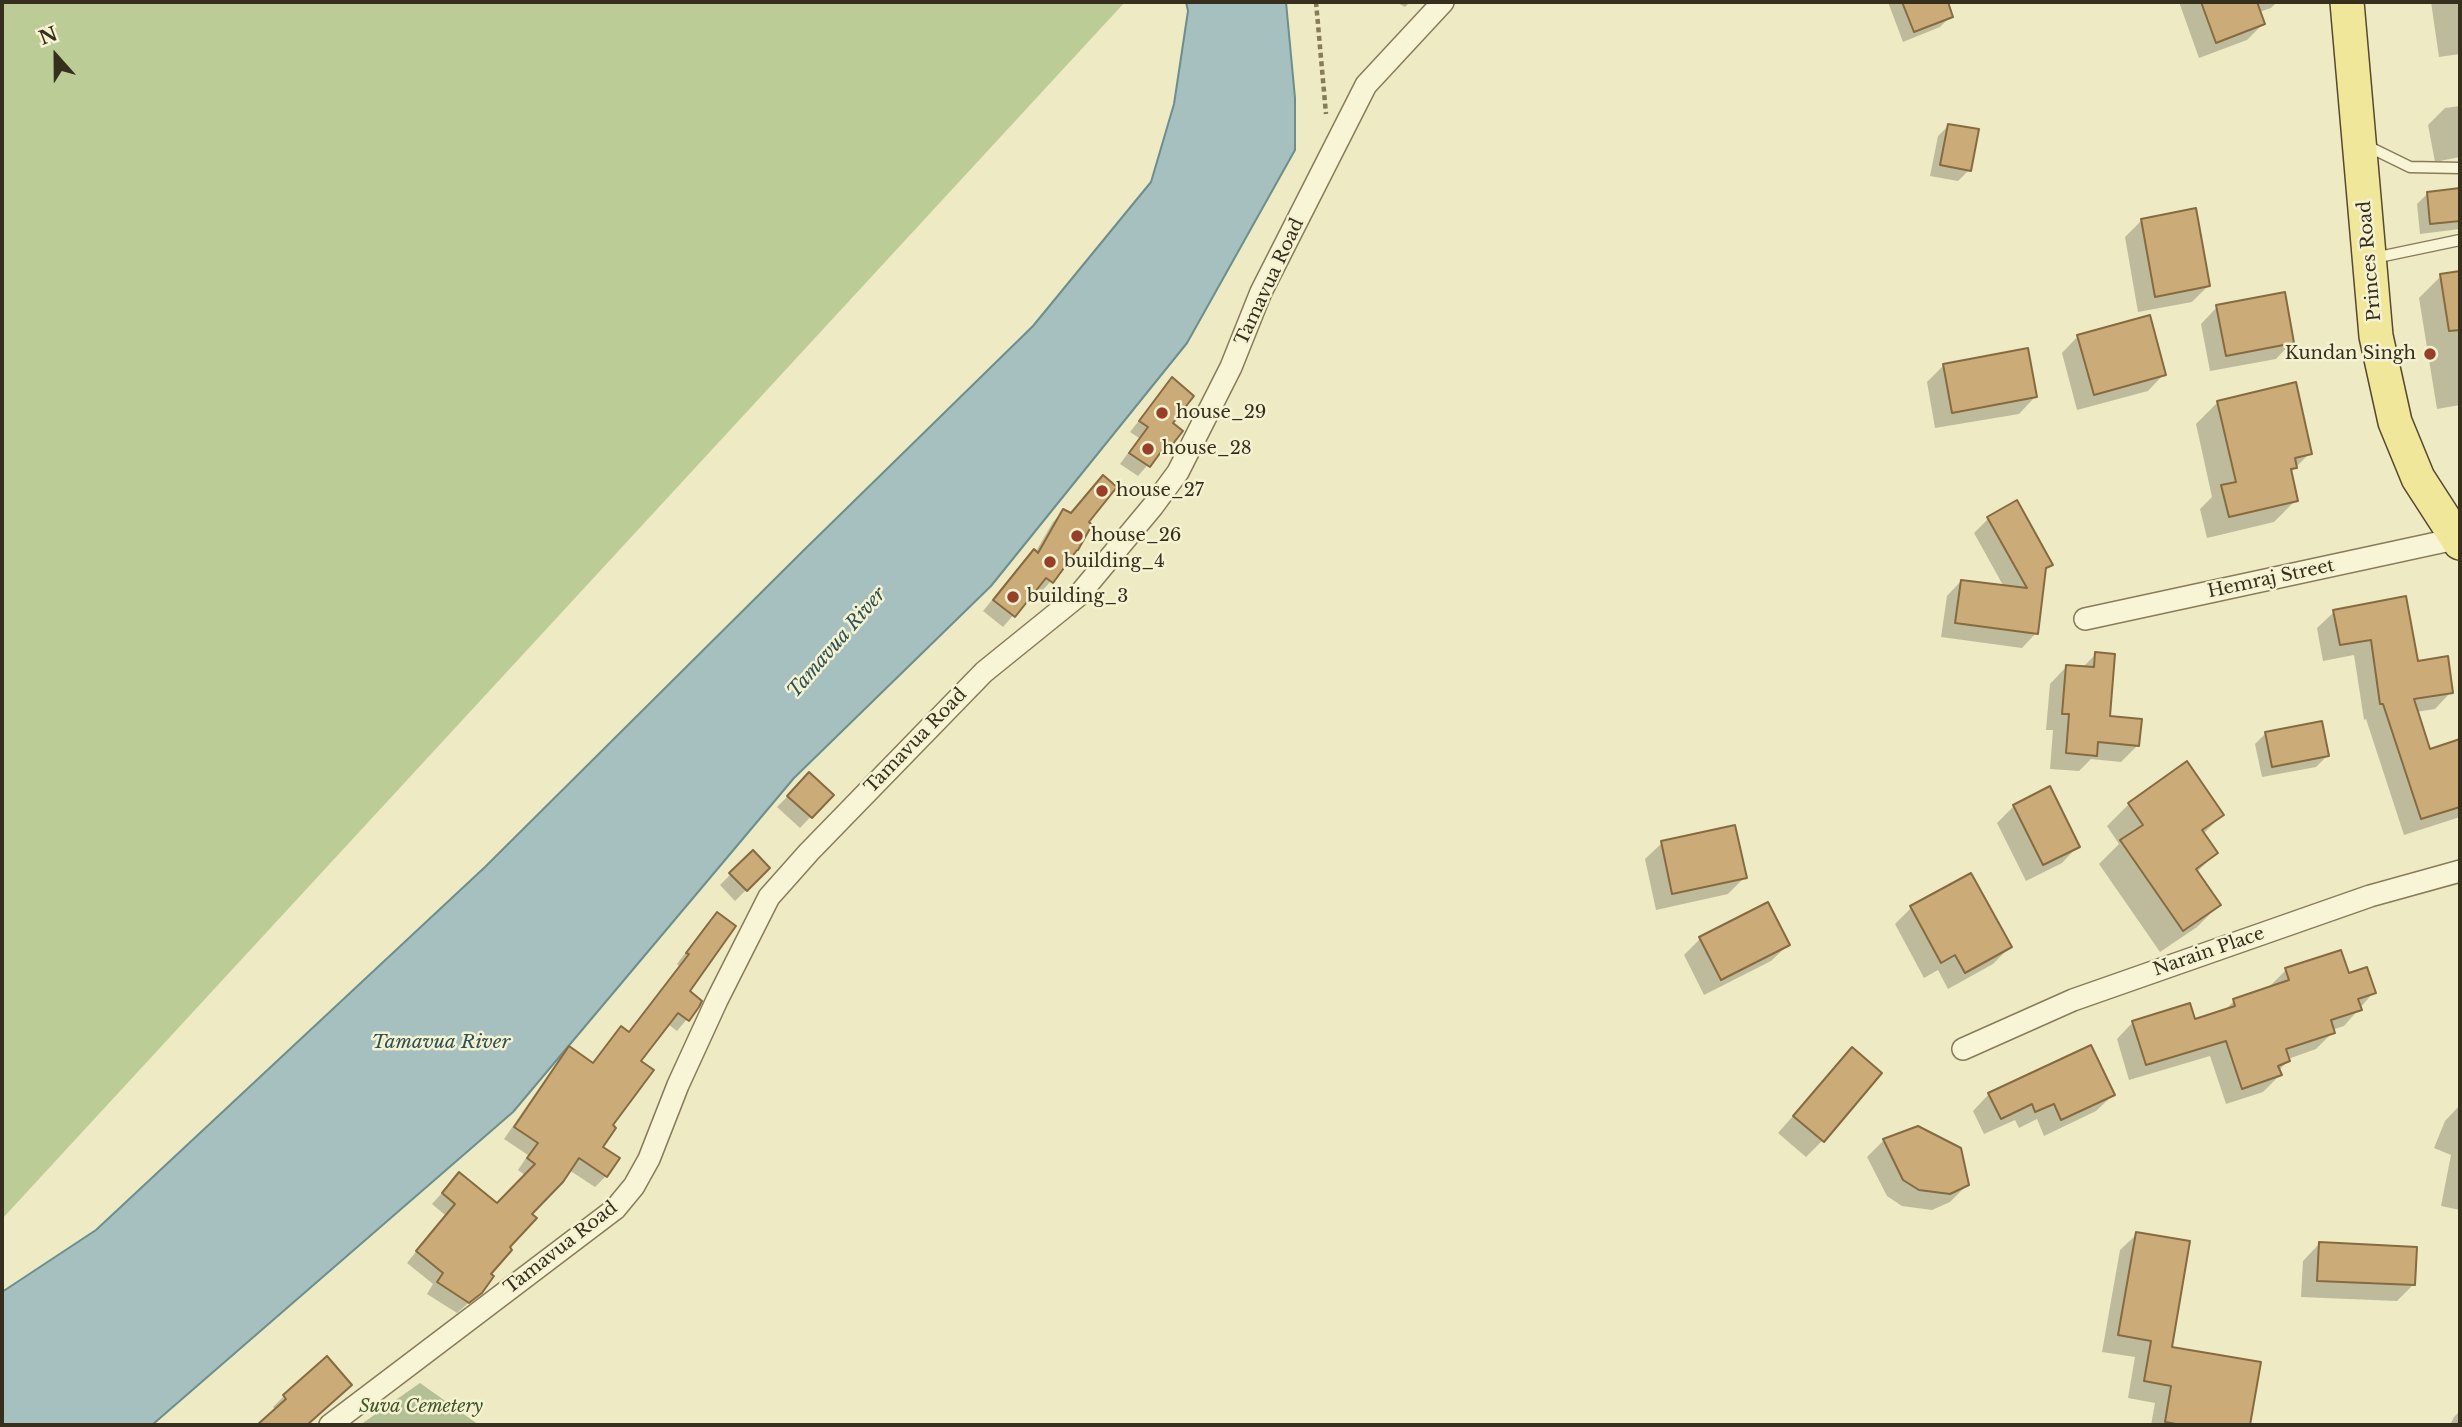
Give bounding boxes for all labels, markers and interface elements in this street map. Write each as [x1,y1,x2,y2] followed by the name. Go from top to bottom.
[21,21,91,91] north arrow
[36,22,61,50] text: N
[2354,200,2386,322] street label: Princes Road
[1231,215,1309,349] street label: Tamavua Road
[2285,343,2416,365] place label: Kundan Singh
[2422,346,2438,362] marker: Kundan Singh
[1176,402,1266,424] place label: house_29
[1154,405,1170,421] marker: house_29
[1162,438,1252,460] place label: house_28
[1140,441,1156,457] marker: house_28
[1116,480,1204,502] place label: house_27
[1094,483,1110,499] marker: house_27
[1091,525,1181,547] place label: house_26
[1069,528,1085,544] marker: house_26
[1064,551,1165,573] place label: building_4
[1042,554,1058,570] marker: building_4
[2206,555,2336,603] street label: Hemraj Street
[783,583,891,703] water label: Tamavua River
[1027,586,1128,608] place label: building_3
[1005,589,1021,605] marker: building_3
[860,684,972,798] street label: Tamavua Road
[2151,923,2267,981] street label: Narain Place
[372,1032,510,1054] water label: Tamavua River
[500,1197,622,1299] street label: Tamavua Road
[359,1396,483,1418] park label: Suva Cemetery

